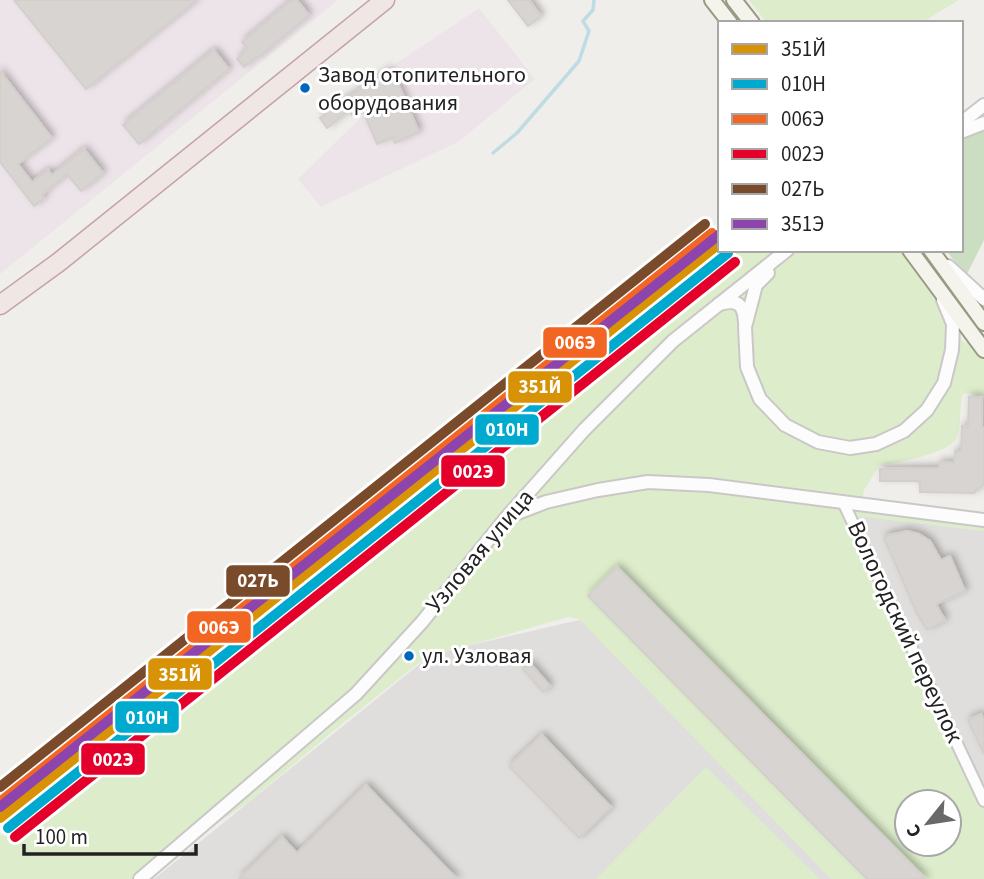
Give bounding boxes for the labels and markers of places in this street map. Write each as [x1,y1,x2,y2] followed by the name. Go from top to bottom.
[318,59,526,119] place label: Завод отопительного оборудования
[298,81,312,95] marker: Завод отопительного оборудования
[422,640,531,672] place label: ул. Узловая
[402,649,416,663] marker: ул. Узловая

